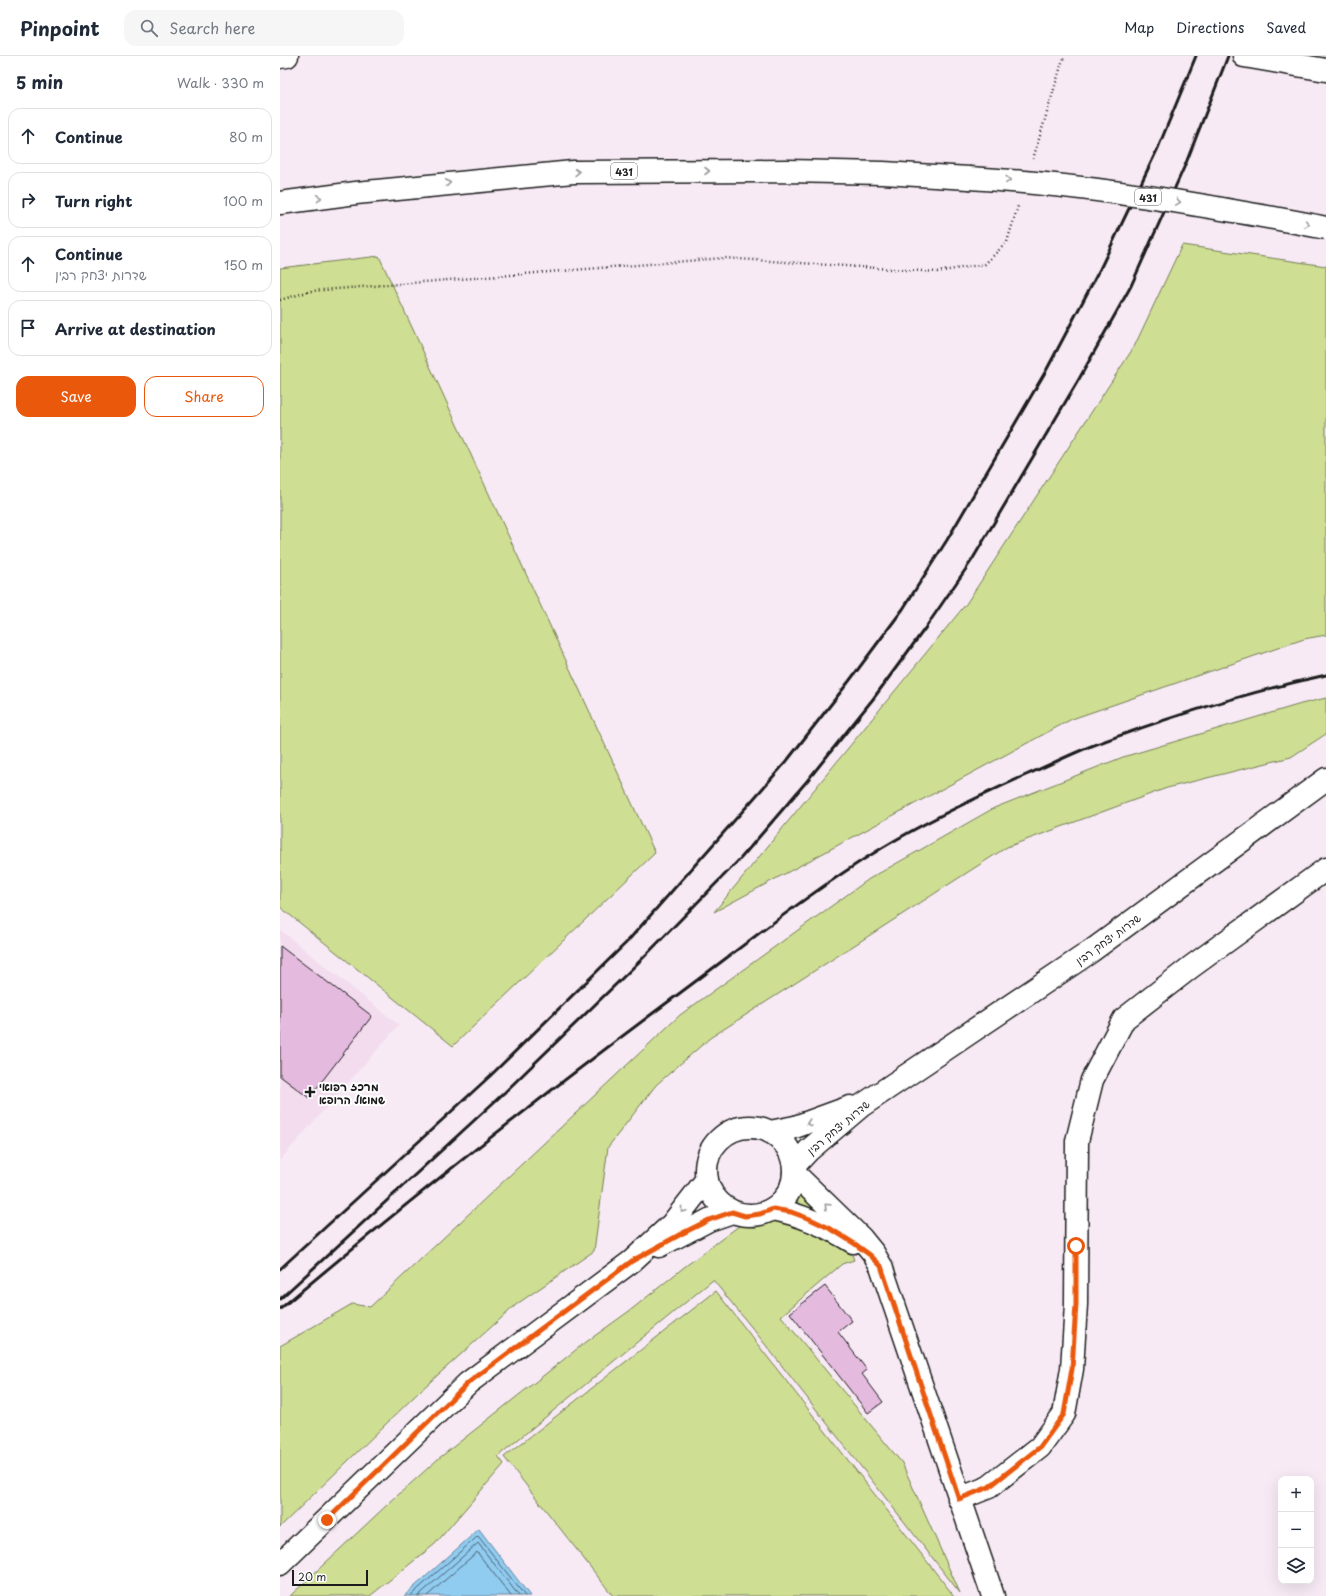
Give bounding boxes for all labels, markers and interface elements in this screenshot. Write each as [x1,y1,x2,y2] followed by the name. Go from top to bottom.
[124,10,404,46] search box
[20,14,100,42] text: Pinpoint
[170,16,255,39] text: Search here
[138,17,160,39] icon: search
[1124,17,1154,38] text: Map
[1176,17,1244,38] text: Directions
[1266,17,1306,38] text: Saved
[16,69,63,95] text: 5 min
[177,73,264,92] text: Walk · 330 m
[17,125,39,147] icon: ahead
[55,125,123,148] text: Continue
[229,127,263,146] text: 80 m
[611,163,637,179] road number: 431
[704,167,710,175] one-way arrow
[574,168,580,176] one-way arrow
[1005,176,1011,184] one-way arrow
[445,179,451,188] one-way arrow
[17,189,39,211] icon: right
[55,189,132,212] text: Turn right
[1135,189,1161,205] road number: 431
[223,191,263,210] text: 100 m
[316,194,322,203] one-way arrow
[1175,197,1182,206] one-way arrow
[1303,219,1310,228] one-way arrow
[55,242,123,265] text: Continue
[17,253,39,275] icon: ahead
[224,255,263,274] text: 150 m
[55,265,147,284] text: שדרות יצחק רבין
[17,317,39,339] icon: arrive
[55,317,216,340] text: Arrive at destination
[16,376,136,417] button: Save
[144,376,264,417] button: Share
[1072,909,1145,969] street label: שדרות יצחק רבין
[319,1078,385,1108] place label: מרכז רפואי שמואל הרופא
[304,1086,316,1098] marker: מרכז רפואי שמואל הרופא
[803,1095,873,1158] street label: שדרות יצחק רבין
[806,1118,813,1126] one-way arrow
[824,1203,832,1211] one-way arrow
[681,1205,688,1213] one-way arrow
[1067,1237,1085,1255] route start
[1278,1476,1314,1584] map controls
[1278,1476,1314,1512] button: +
[318,1511,336,1529] route end
[1278,1512,1314,1548] button: −
[1278,1548,1314,1584] button: layers
[292,1568,368,1587] scale bar
[298,1568,326,1585] text: 20 m

